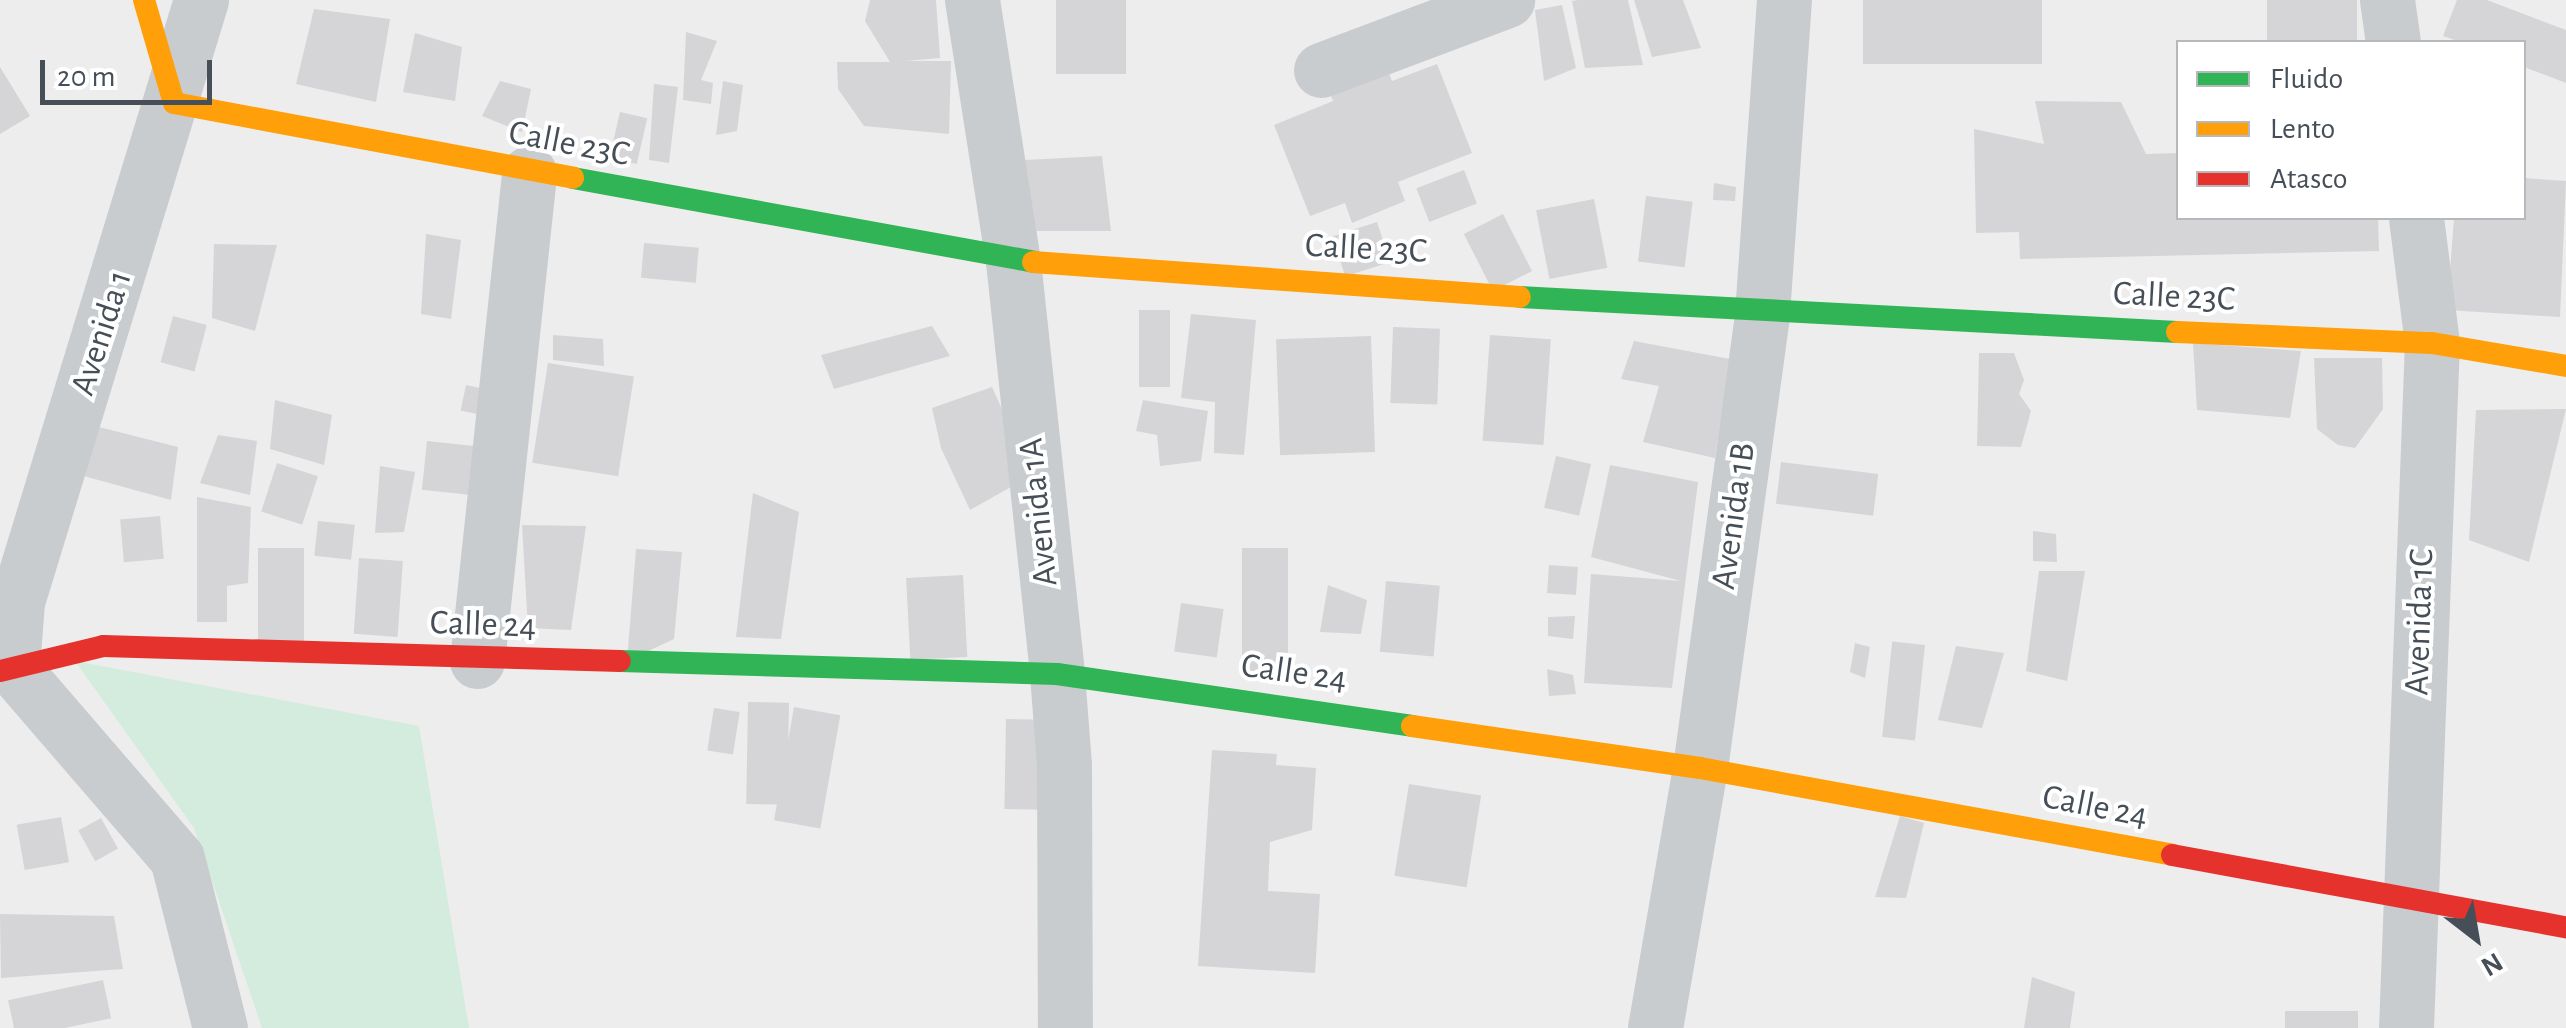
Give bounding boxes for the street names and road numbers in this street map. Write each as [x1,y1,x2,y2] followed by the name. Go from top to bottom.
[505,112,633,176] street label: Calle 23C
[1304,225,1428,273] street label: Calle 23C
[62,265,142,401] street label: Avenida 1
[2112,273,2236,321] street label: Calle 23C
[1010,436,1068,588] street label: Avenida 1A
[1703,440,1765,592] street label: Avenida 1B
[2396,548,2444,696] street label: Avenida 1C
[429,602,537,648] street label: Calle 24
[1238,645,1350,701] street label: Calle 24
[2039,776,2151,838] street label: Calle 24

